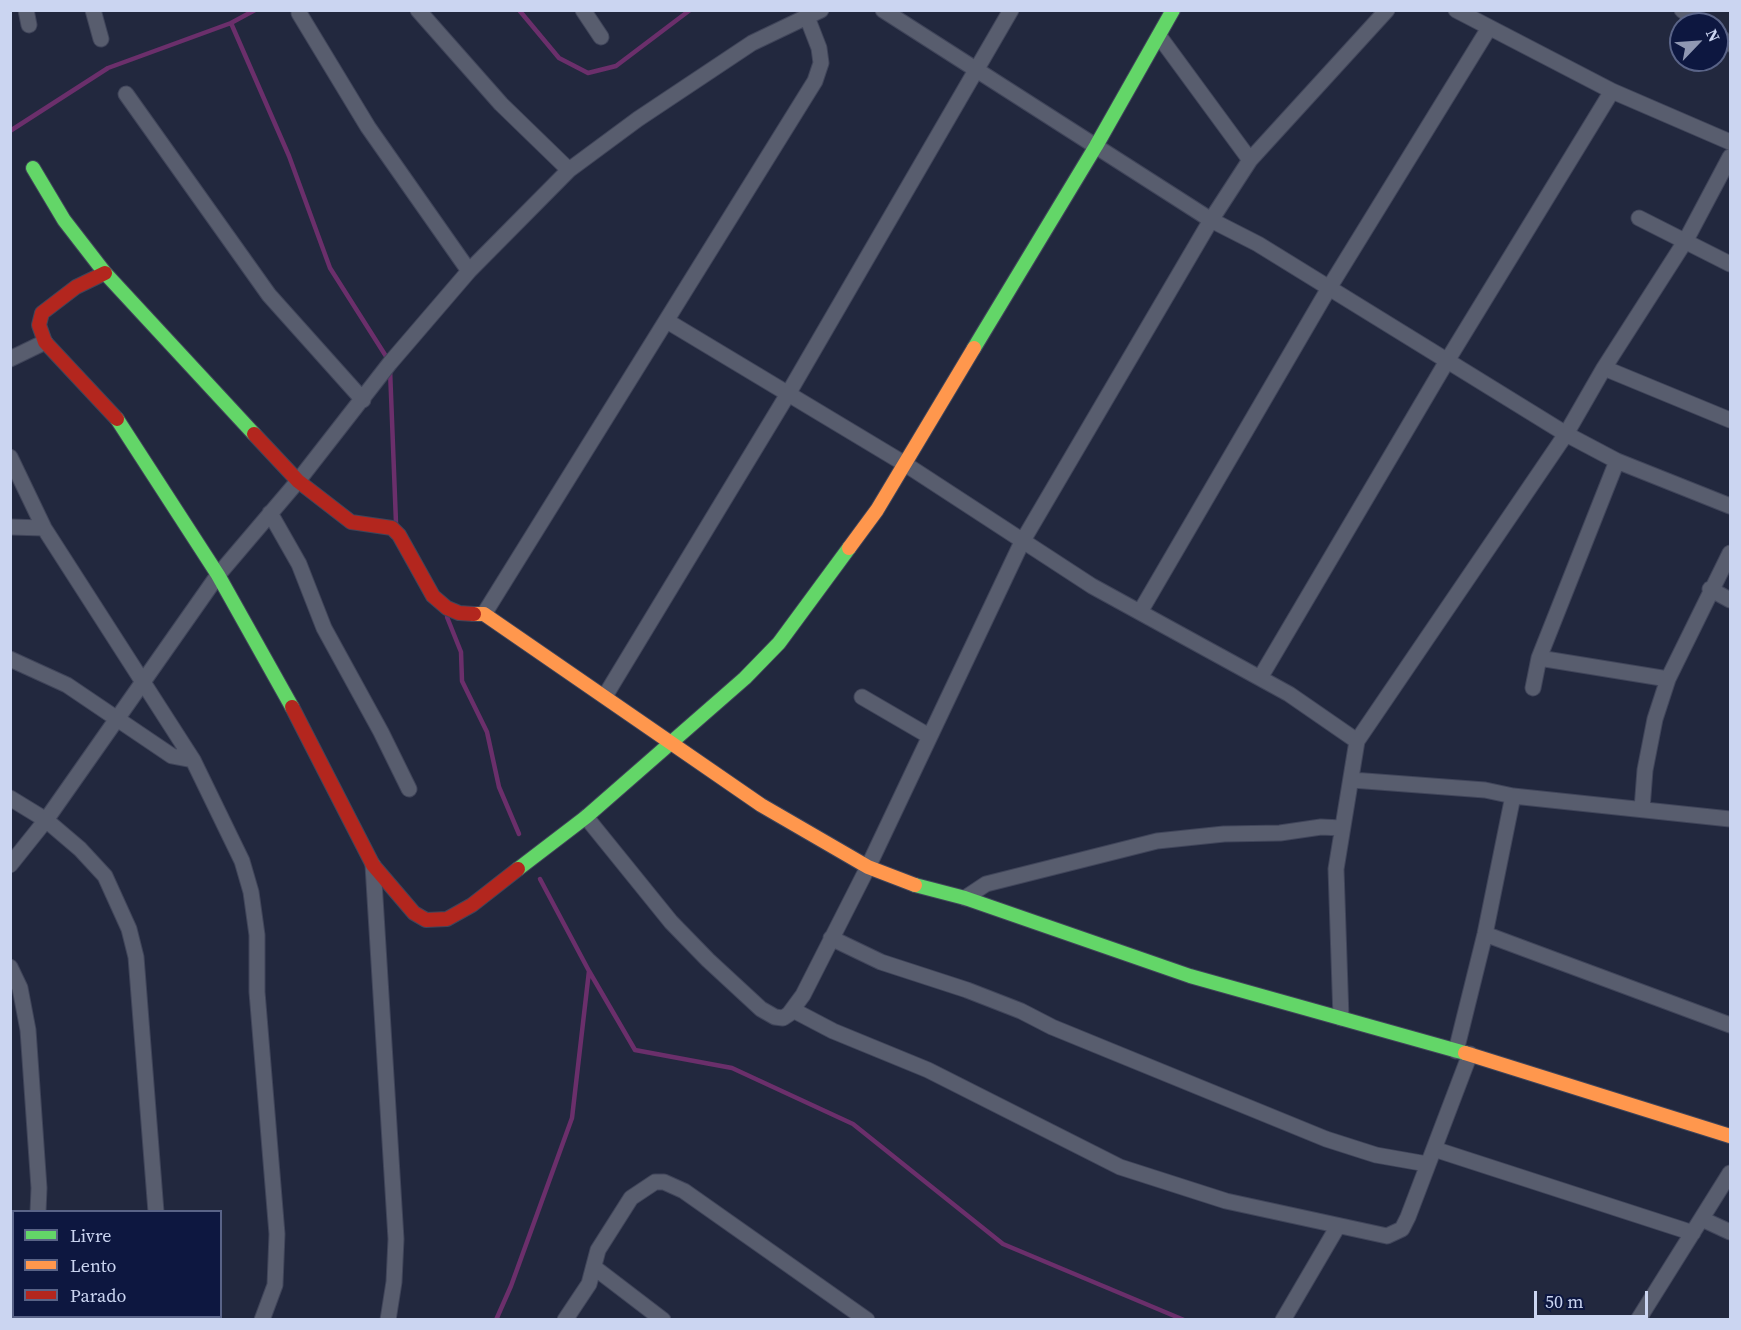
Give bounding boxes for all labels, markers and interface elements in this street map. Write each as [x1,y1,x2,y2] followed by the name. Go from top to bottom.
[1669,12,1729,72] north arrow
[1701,25,1726,45] text: N
[12,1210,222,1318] legend
[70,1223,112,1248] text: Livre
[70,1253,116,1278] text: Lento
[1537,1279,1651,1317] scale bar
[70,1283,126,1308] text: Parado
[1545,1289,1583,1314] text: 50 m

